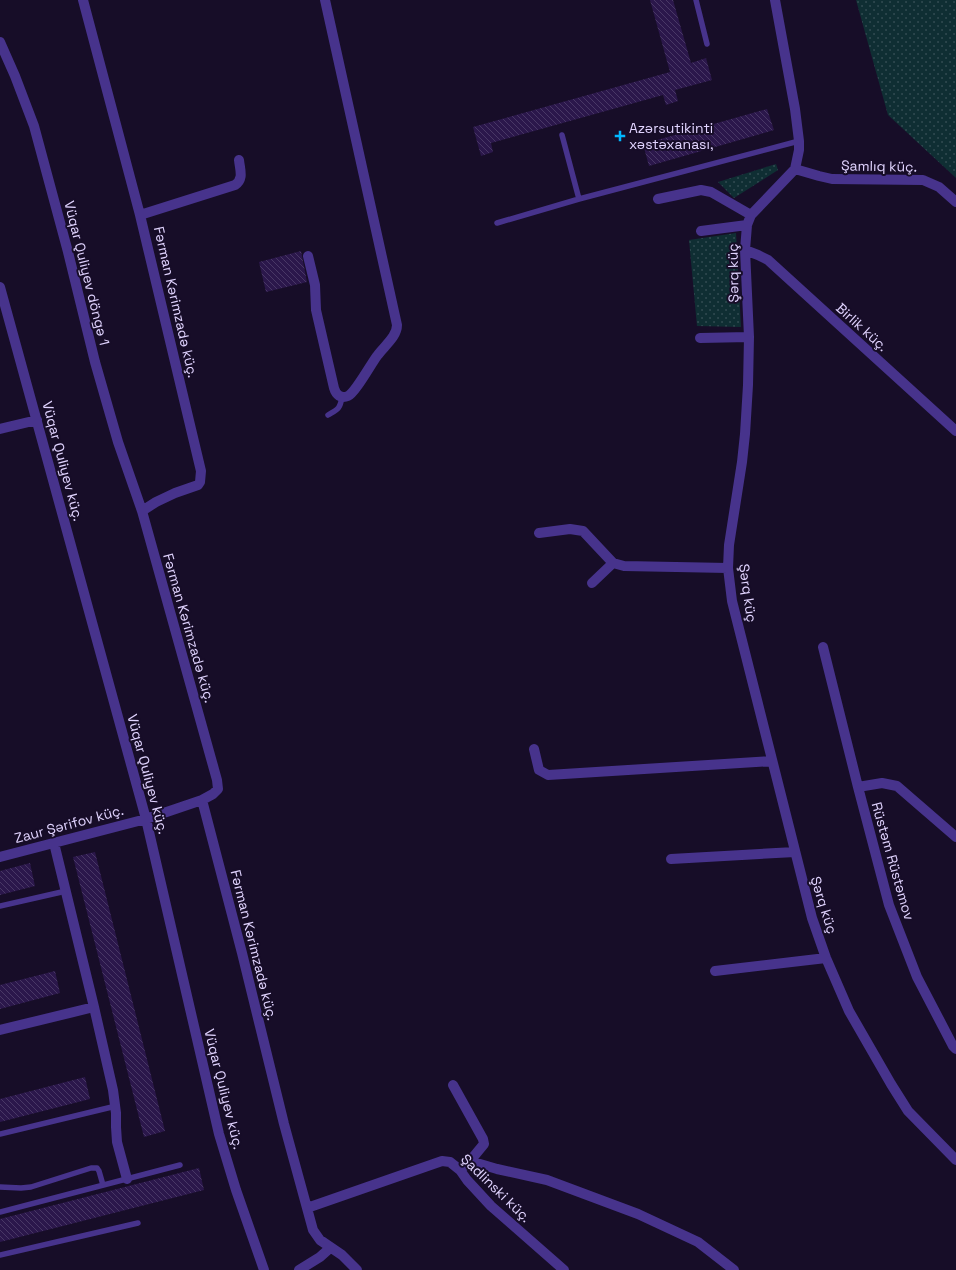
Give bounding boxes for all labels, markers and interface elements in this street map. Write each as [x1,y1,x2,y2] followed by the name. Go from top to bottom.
[629,119,713,153] place label: Azərsutikinti xəstəxanası,
[614,130,626,142] marker: Azərsutikinti xəstəxanası,
[841,156,917,176] street label: Şamlıq küç.
[60,199,114,347] street label: Vüqar Quliyev döngə 1
[150,225,202,379] street label: Fərman Kərimzadə küç.
[723,243,743,303] street label: Şərq küç
[832,299,892,355] street label: Birlik küç.
[38,399,88,523] street label: Vüqar Quliyev küç.
[159,551,219,705] street label: Fərman Kərimzadə küç.
[735,563,761,623] street label: Şərq küç
[123,712,173,836] street label: Vüqar Quliyev küç.
[868,800,919,922] street label: Rüstəm Rüstəmov
[12,801,126,847] street label: Zaur Şərifov küç.
[227,868,281,1022] street label: Fərman Kərimzadə küç.
[807,874,841,936] street label: Şərq küç
[200,1027,248,1151] street label: Vüqar Quliyev küç.
[457,1150,535,1226] street label: Şadlinski küç.

